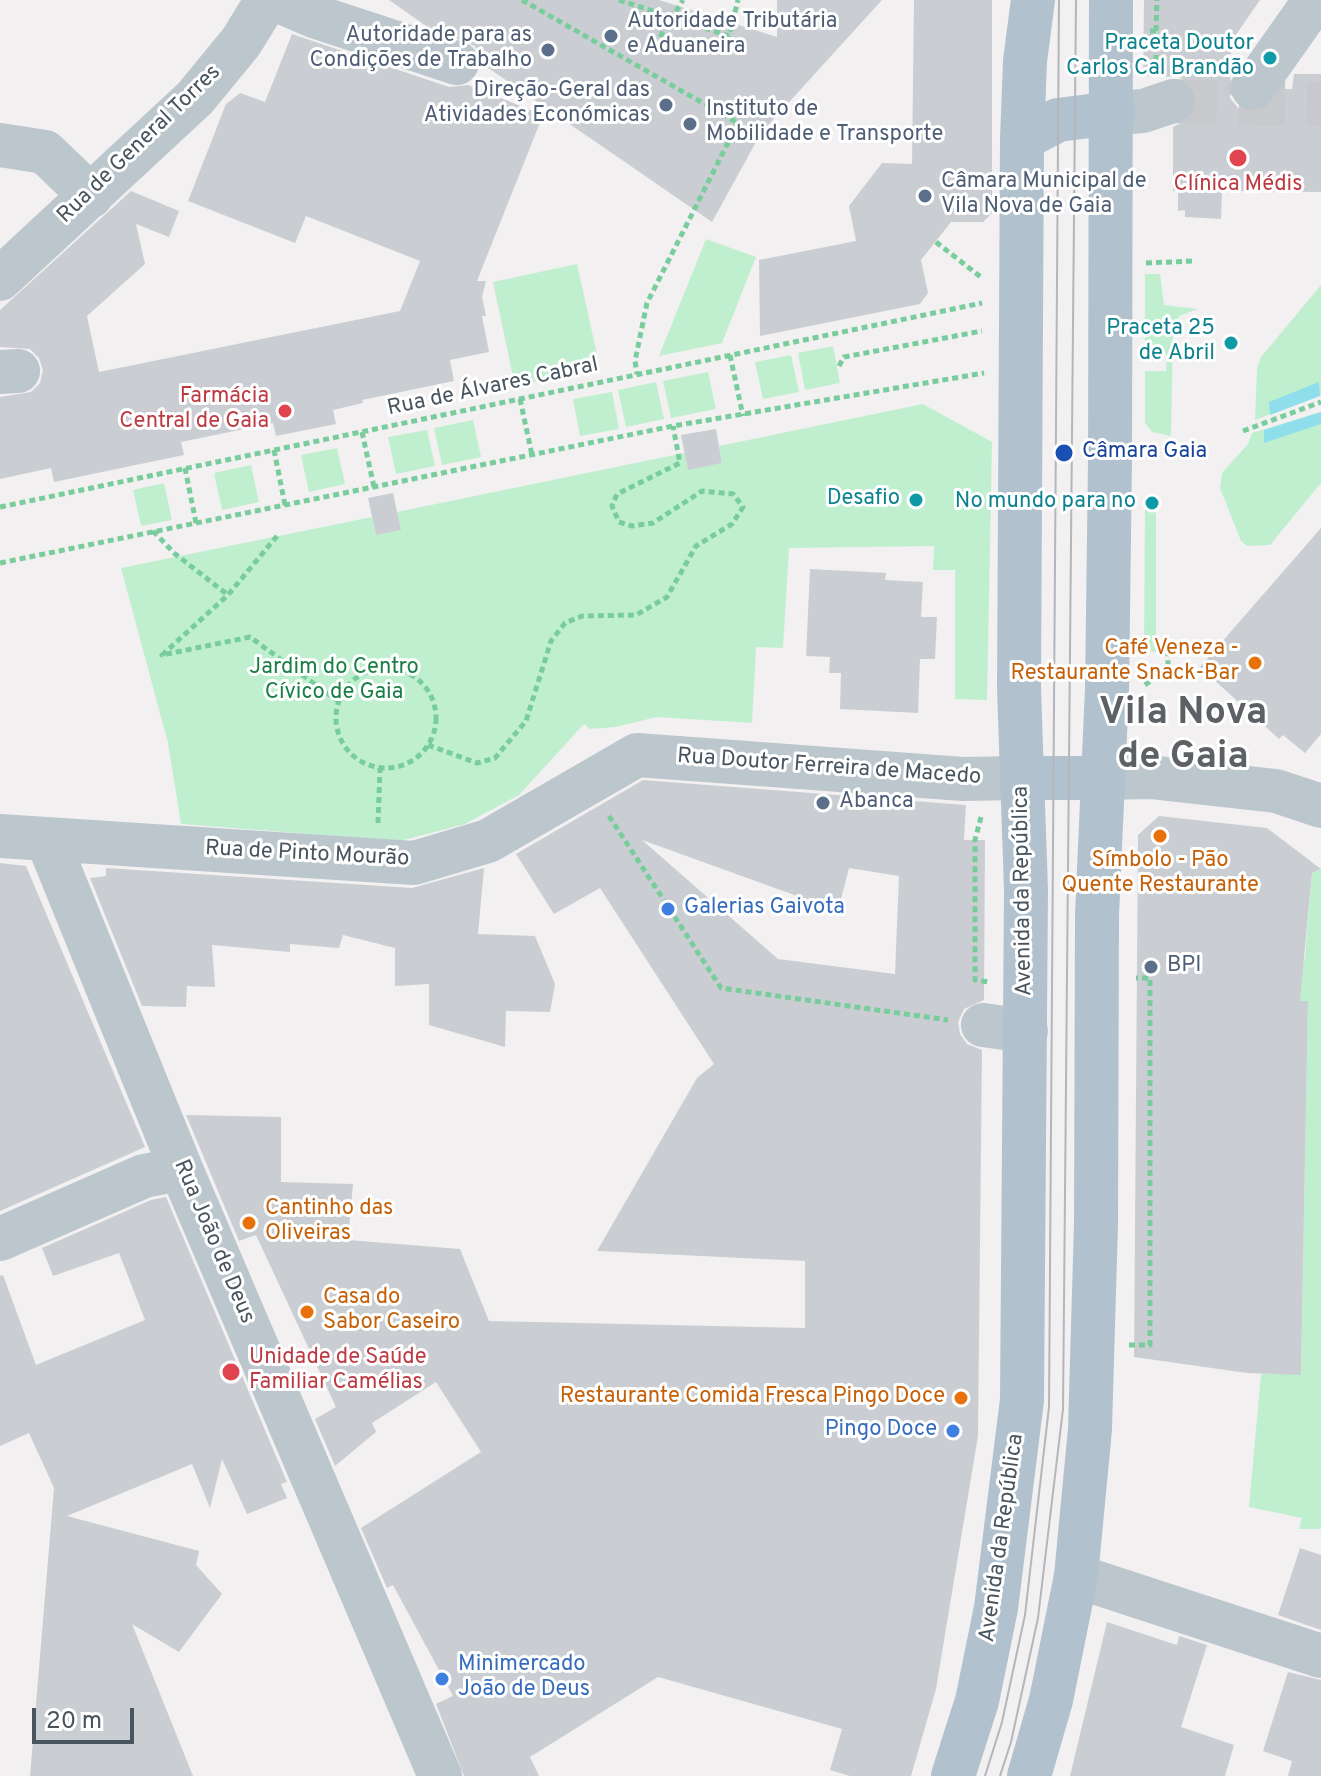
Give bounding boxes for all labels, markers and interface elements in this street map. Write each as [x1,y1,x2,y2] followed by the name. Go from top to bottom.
[627,10,837,62] place label: Autoridade Tributária e Aduaneira
[309,24,532,76] place label: Autoridade para as Condições de Trabalho
[602,27,620,45] marker: Autoridade Tributária e Aduaneira
[1066,32,1254,84] place label: Praceta Doutor Carlos Cal Brandão
[539,41,557,59] marker: Autoridade para as Condições de Trabalho
[1261,49,1279,67] marker: Praceta Doutor Carlos Cal Brandão
[53,60,227,230] street label: Rua de General Torres
[424,79,650,130] place label: Direção-Geral das Atividades Económicas
[657,96,675,114] marker: Direção-Geral das Atividades Económicas
[706,98,943,150] place label: Instituto de Mobilidade e Transporte
[681,115,699,133] marker: Instituto de Mobilidade e Transporte
[1227,147,1249,169] marker: Clínica Médis
[941,170,1147,222] place label: Câmara Municipal de Vila Nova de Gaia
[1174,173,1302,199] place label: Clínica Médis
[916,187,934,205] marker: Câmara Municipal de Vila Nova de Gaia
[1106,317,1215,368] place label: Praceta 25 de Abril
[1222,334,1240,352] marker: Praceta 25 de Abril
[385,353,601,423] street label: Rua de Álvares Cabral
[119,385,269,436] place label: Farmácia Central de Gaia
[276,402,294,420] marker: Farmácia Central de Gaia
[1082,440,1207,466] place label: Câmara Gaia
[1053,442,1075,464] marker: Câmara Gaia
[827,487,900,513] place label: Desafio
[955,490,1136,516] place label: No mundo para no
[907,491,925,509] marker: Desafio
[1143,494,1161,512] marker: No mundo para no
[1011,637,1239,688] place label: Café Veneza - Restaurante Snack-Bar
[1246,654,1264,672] marker: Café Veneza - Restaurante Snack-Bar
[249,656,419,708] park label: Jardim do Centro Cívico de Gaia
[1099,692,1267,782] district label: Vila Nova de Gaia
[676,744,982,792] street label: Rua Doutor Ferreira de Macedo
[1009,786,1039,996] street label: Avenida da República
[839,790,914,816] place label: Abanca
[814,794,832,812] marker: Abanca
[1151,827,1169,845] marker: Símbolo - Pão Quente Restaurante
[204,836,410,874] street label: Rua de Pinto Mourão
[1061,849,1259,900] place label: Símbolo - Pão Quente Restaurante
[684,896,845,922] place label: Galerias Gaivota
[659,900,677,918] marker: Galerias Gaivota
[1167,954,1201,980] place label: BPI
[1142,958,1160,976] marker: BPI
[167,1156,259,1328] street label: Rua João de Deus
[265,1197,393,1248] place label: Cantinho das Oliveiras
[240,1214,258,1232] marker: Cantinho das Oliveiras
[323,1286,460,1338] place label: Casa do Sabor Caseiro
[298,1303,316,1321] marker: Casa do Sabor Caseiro
[249,1346,426,1398] place label: Unidade de Saúde Familiar Camélias
[220,1361,242,1383] marker: Unidade de Saúde Familiar Camélias
[560,1385,945,1411] place label: Restaurante Comida Fresca Pingo Doce
[952,1389,970,1407] marker: Restaurante Comida Fresca Pingo Doce
[825,1418,937,1444] place label: Pingo Doce
[944,1422,962,1440] marker: Pingo Doce
[975,1432,1031,1644] street label: Avenida da República
[458,1653,590,1704] place label: Minimercado João de Deus
[433,1670,451,1688] marker: Minimercado João de Deus
[36,1692,138,1742] scale bar
[46,1707,102,1737] text: 20 m

